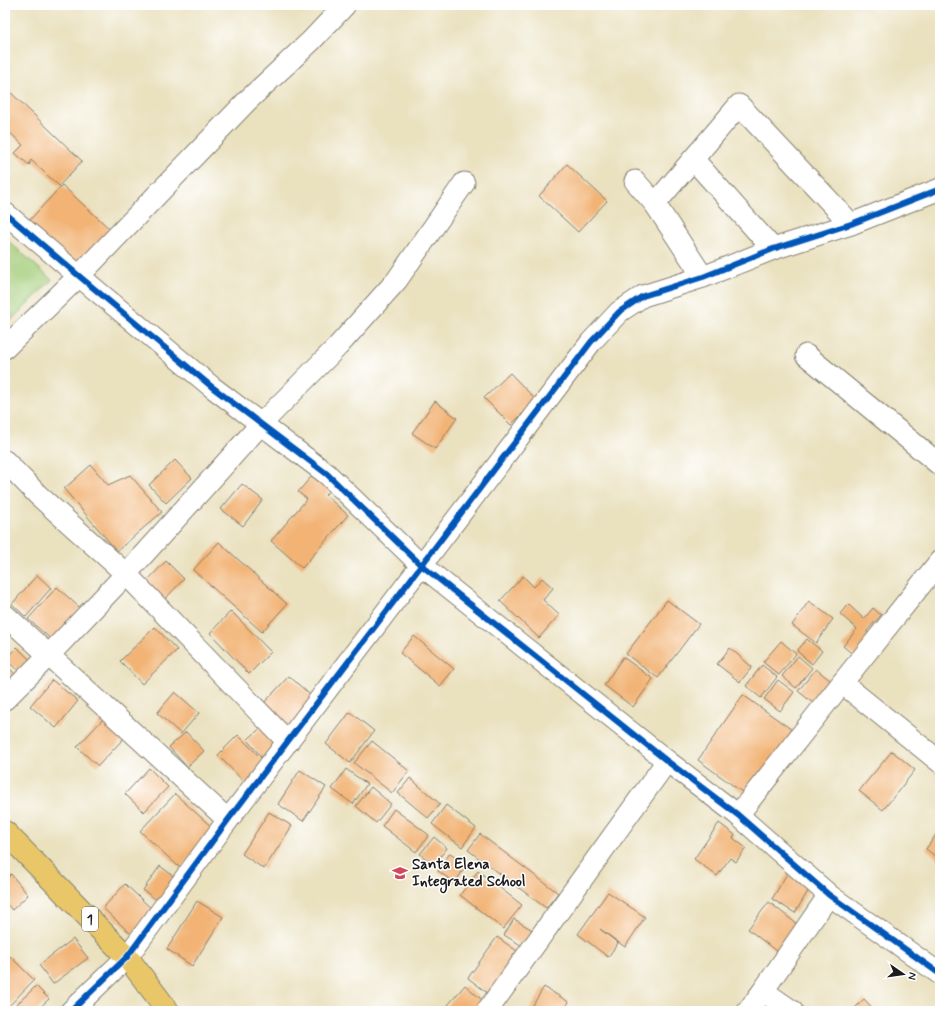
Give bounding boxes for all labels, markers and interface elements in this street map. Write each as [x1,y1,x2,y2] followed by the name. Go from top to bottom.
[412,855,526,894] place label: Santa Elena Integrated School
[391,864,409,882] school or university icon: Santa Elena Integrated School
[82,907,98,931] road number: 1
[883,954,923,994] north arrow
[904,971,919,981] text: N

